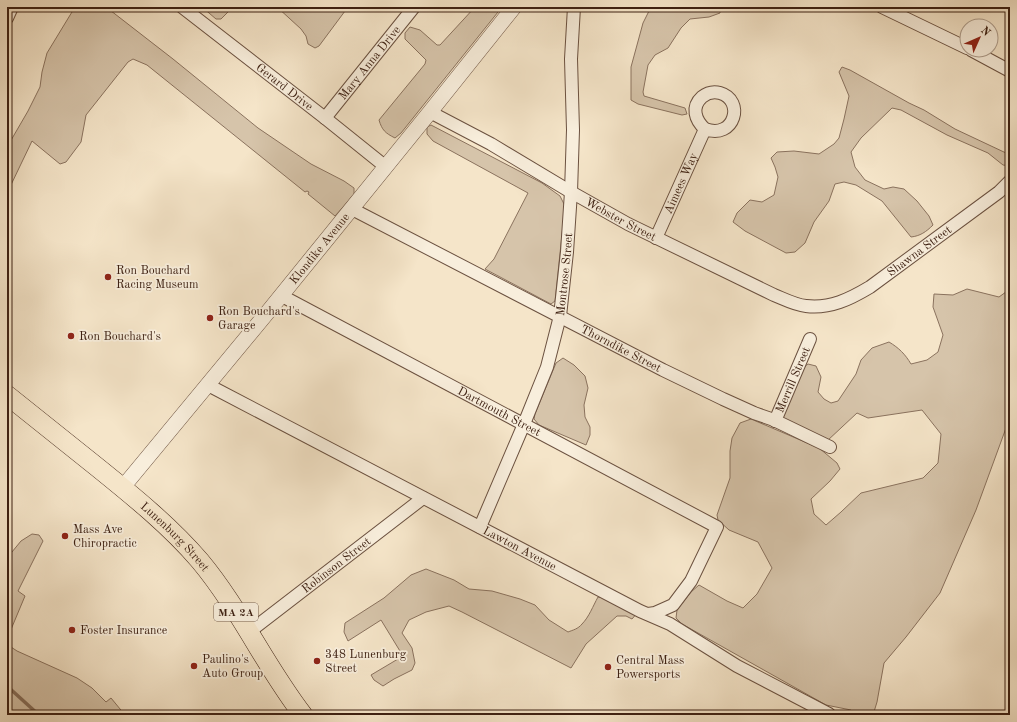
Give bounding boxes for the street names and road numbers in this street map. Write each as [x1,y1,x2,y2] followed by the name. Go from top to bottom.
[337,24,404,102] street label: Mary Anna Drive
[253,62,315,114] street label: Gerard Drive
[663,151,701,216] street label: Aimees Way
[583,196,658,244] street label: Webster Street
[288,211,353,287] street label: Klondike Avenue
[885,224,954,279] street label: Shawna Street
[555,232,575,317] street label: Montrose Street
[578,323,663,375] street label: Thorndike Street
[774,345,813,415] street label: Merrill Street
[455,385,542,439] street label: Dartmouth Street
[138,501,211,574] street label: Lunenburg Street
[481,525,559,573] street label: Lawton Avenue
[300,536,373,596] street label: Robinson Street
[214,603,258,621] road number: MA 2A

